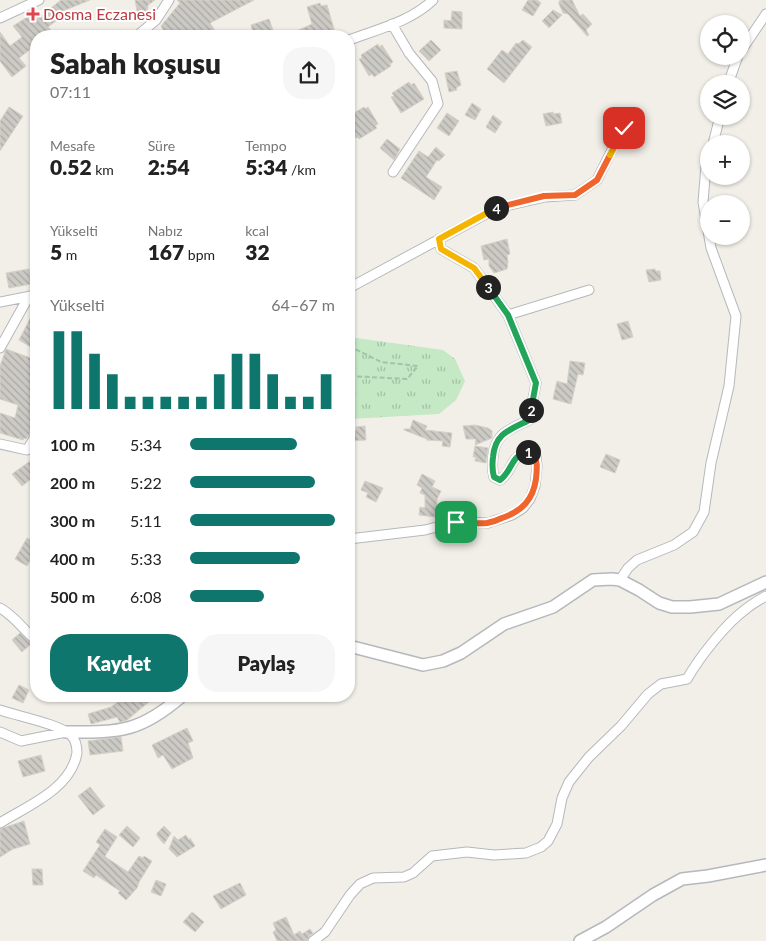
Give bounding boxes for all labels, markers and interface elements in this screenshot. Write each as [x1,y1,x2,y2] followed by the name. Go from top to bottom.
[43,4,156,23] place label: Dosma Eczanesi
[27,8,39,20] marker: Dosma Eczanesi
[700,15,750,245] map controls
[700,15,750,65] button: locate
[50,46,221,80] text: Sabah koşusu
[283,47,335,99] button: share
[700,75,750,125] button: layers
[50,82,91,101] text: 07:11
[603,107,645,149] pin
[610,114,638,142] icon: check
[700,135,750,185] button: +
[50,137,95,154] text: Mesafe
[148,137,175,154] text: Süre
[245,137,287,154] text: Tempo
[50,154,92,179] text: 0.52
[148,154,190,179] text: 2:54
[245,154,287,179] text: 5:34
[92,161,114,178] text: km
[287,161,316,178] text: /km
[700,195,750,245] button: −
[484,196,508,220] pin: 4
[492,200,501,217] text: 4
[50,222,98,239] text: Yükselti
[148,222,183,239] text: Nabız
[245,222,269,239] text: kcal
[50,239,62,264] text: 5
[148,239,184,264] text: 167
[245,239,270,264] text: 32
[62,246,77,263] text: m
[184,246,215,263] text: bpm
[476,274,500,300] pin: 3
[484,279,493,296] text: 3
[50,295,105,314] text: Yükselti
[271,295,335,314] text: 64–67 m
[518,398,544,422] pin: 2
[527,402,536,419] text: 2
[50,435,95,454] text: 100 m
[130,435,162,454] text: 5:34
[516,440,540,464] pin: 1
[524,444,533,461] text: 1
[50,473,95,492] text: 200 m
[130,473,162,492] text: 5:22
[435,501,477,543] pin
[442,508,470,536] icon: arrive
[50,511,95,530] text: 300 m
[130,511,162,530] text: 5:11
[50,549,95,568] text: 400 m
[130,549,162,568] text: 5:33
[50,587,95,606] text: 500 m
[130,587,162,606] text: 6:08
[50,634,188,692] button: Kaydet
[198,634,335,692] button: Paylaş

